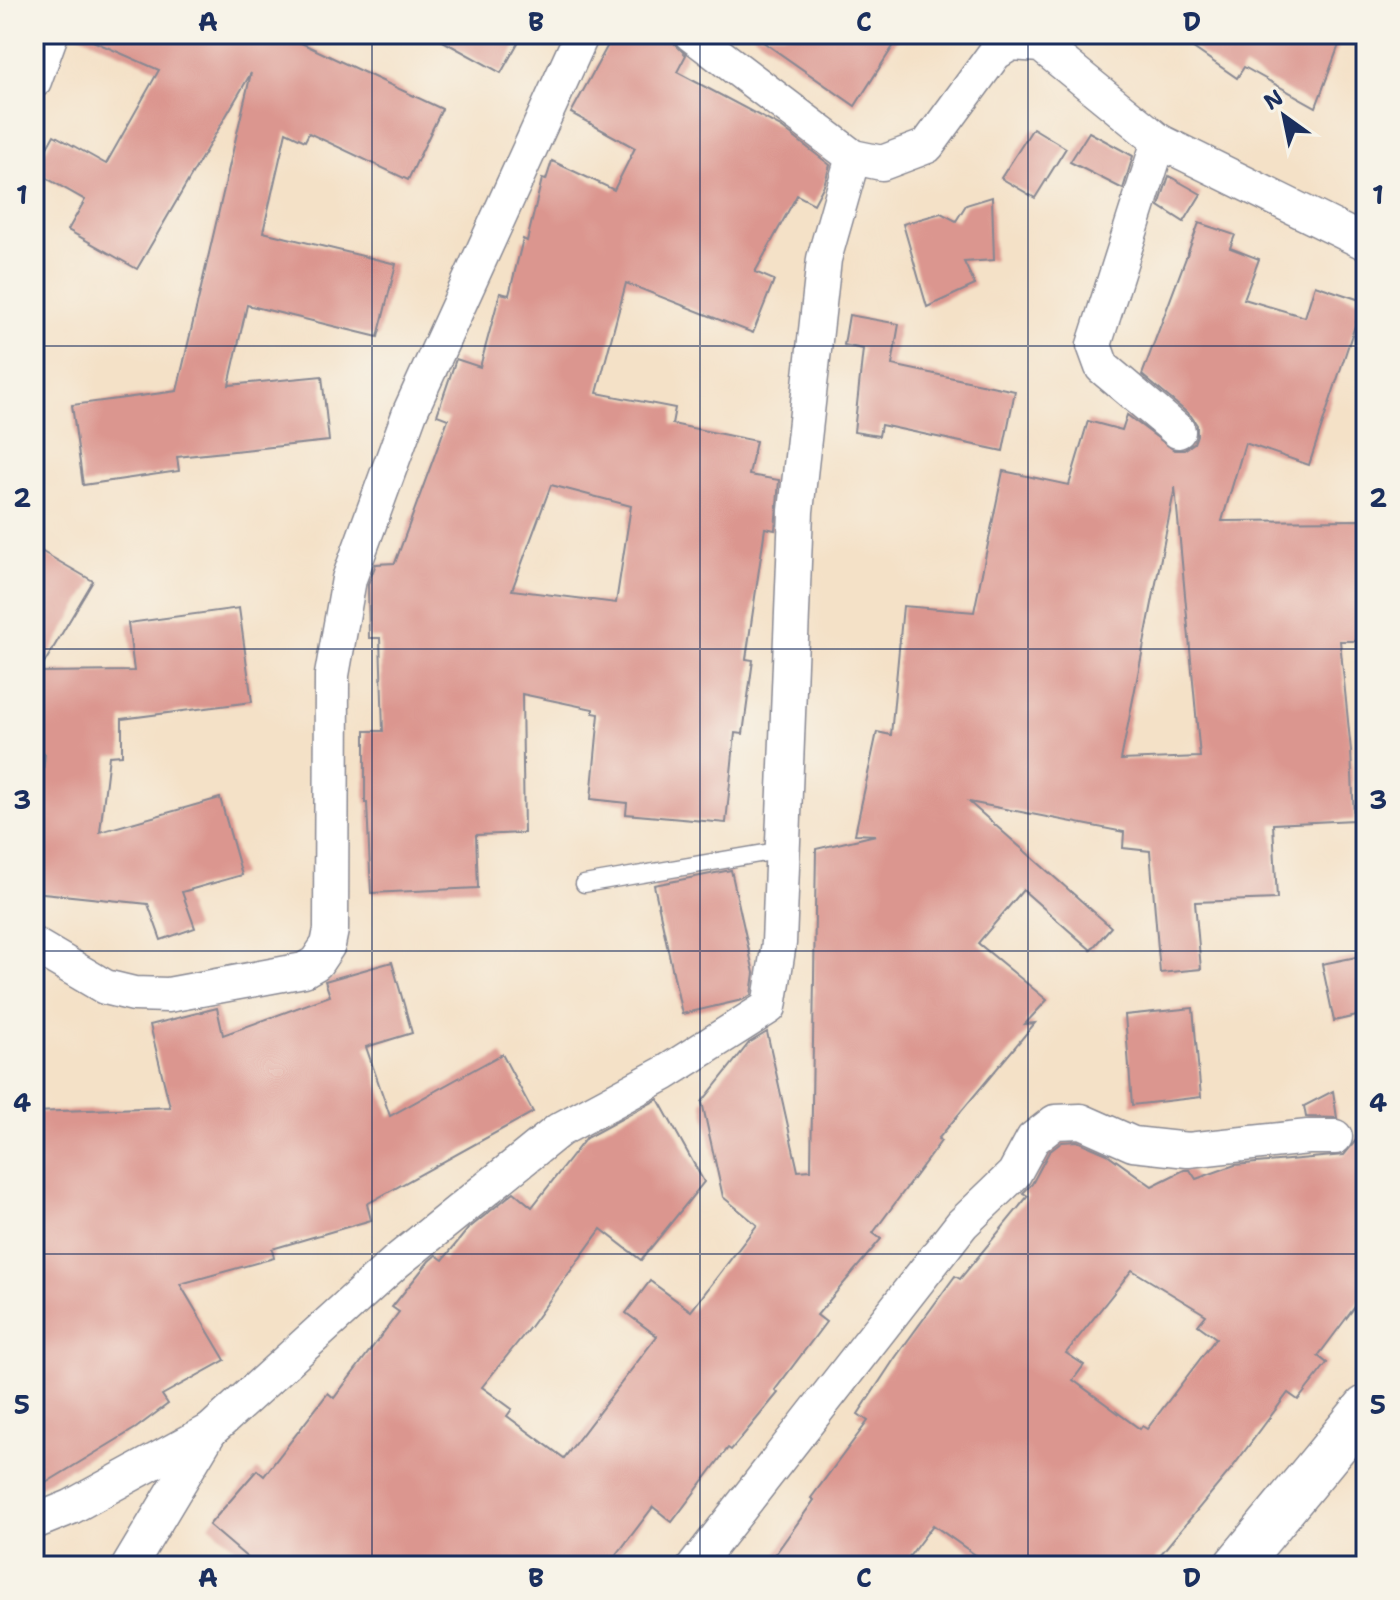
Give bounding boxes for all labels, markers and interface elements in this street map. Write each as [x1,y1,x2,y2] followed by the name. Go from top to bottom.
[198,4,218,39] text: A
[528,4,544,39] text: B
[856,4,872,39] text: C
[1183,4,1201,39] text: D
[1244,76,1324,156] north arrow
[1258,83,1289,117] text: N
[16,177,28,212] text: 1
[1372,177,1384,212] text: 1
[13,480,31,515] text: 2
[1369,480,1387,515] text: 2
[13,782,31,817] text: 3
[1369,782,1387,817] text: 3
[13,1085,31,1120] text: 4
[1369,1085,1387,1120] text: 4
[14,1387,30,1422] text: 5
[1370,1387,1386,1422] text: 5
[198,1560,218,1595] text: A
[528,1560,544,1595] text: B
[856,1560,872,1595] text: C
[1183,1560,1201,1595] text: D

